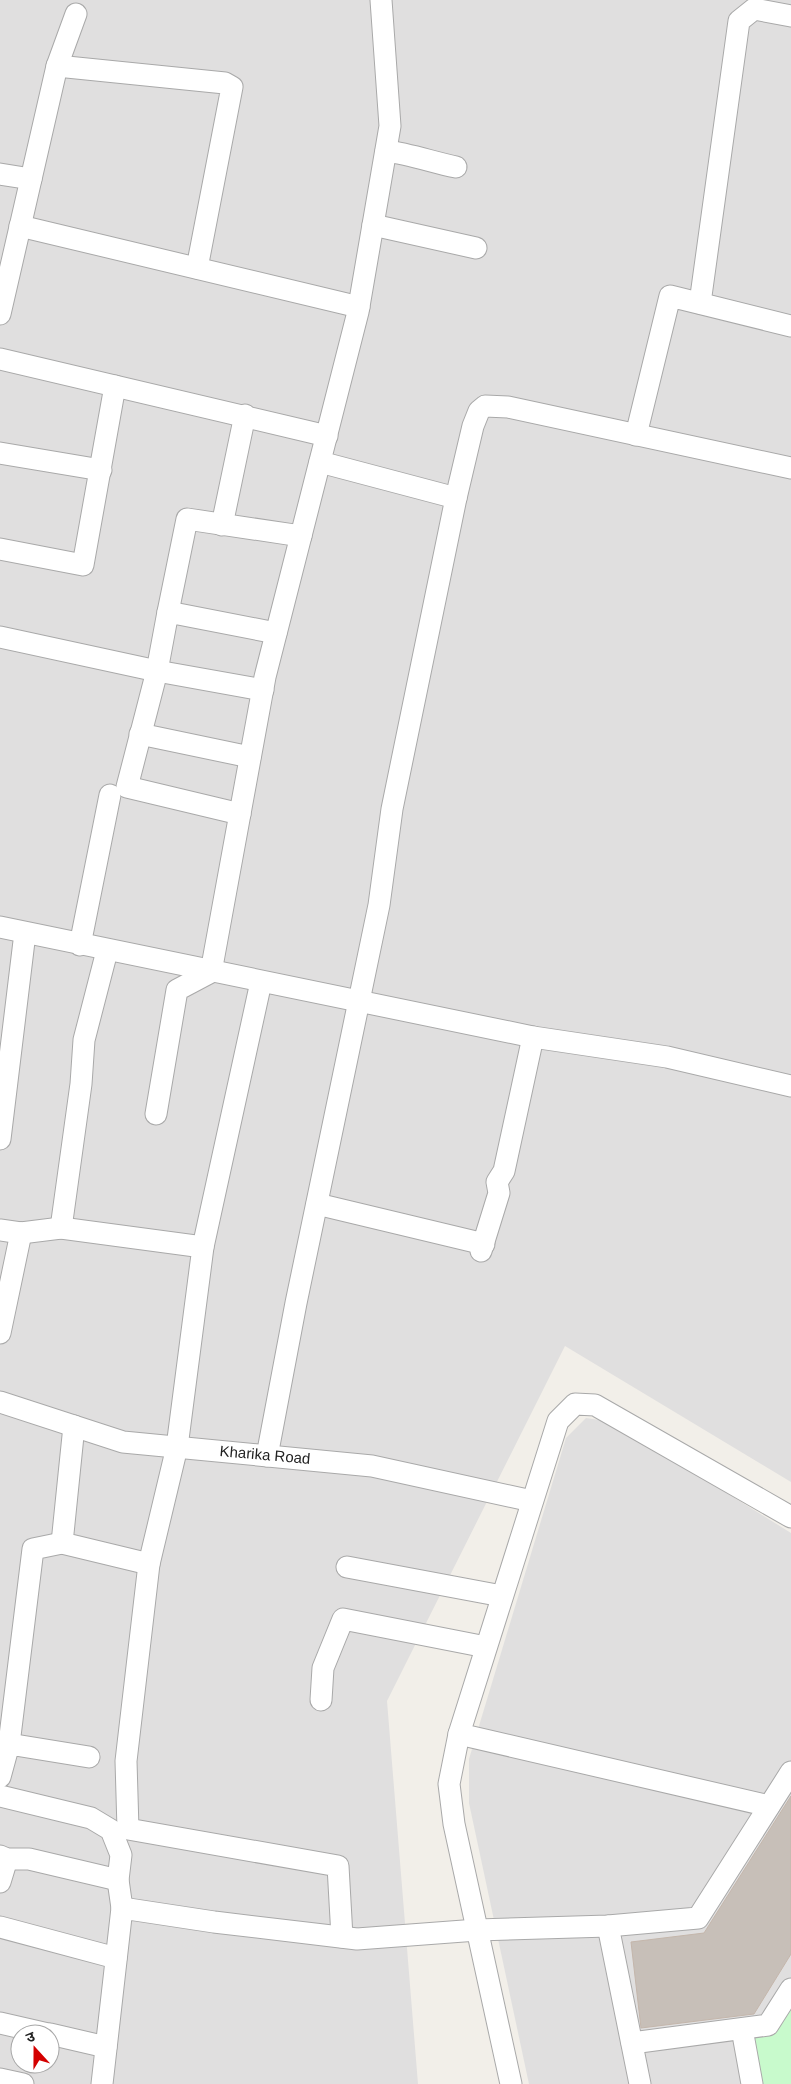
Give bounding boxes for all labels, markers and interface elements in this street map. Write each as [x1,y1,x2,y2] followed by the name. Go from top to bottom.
[219,1442,311,1467] street label: Kharika Road
[10,2024,60,2074] north arrow
[24,2028,38,2046] text: उ

